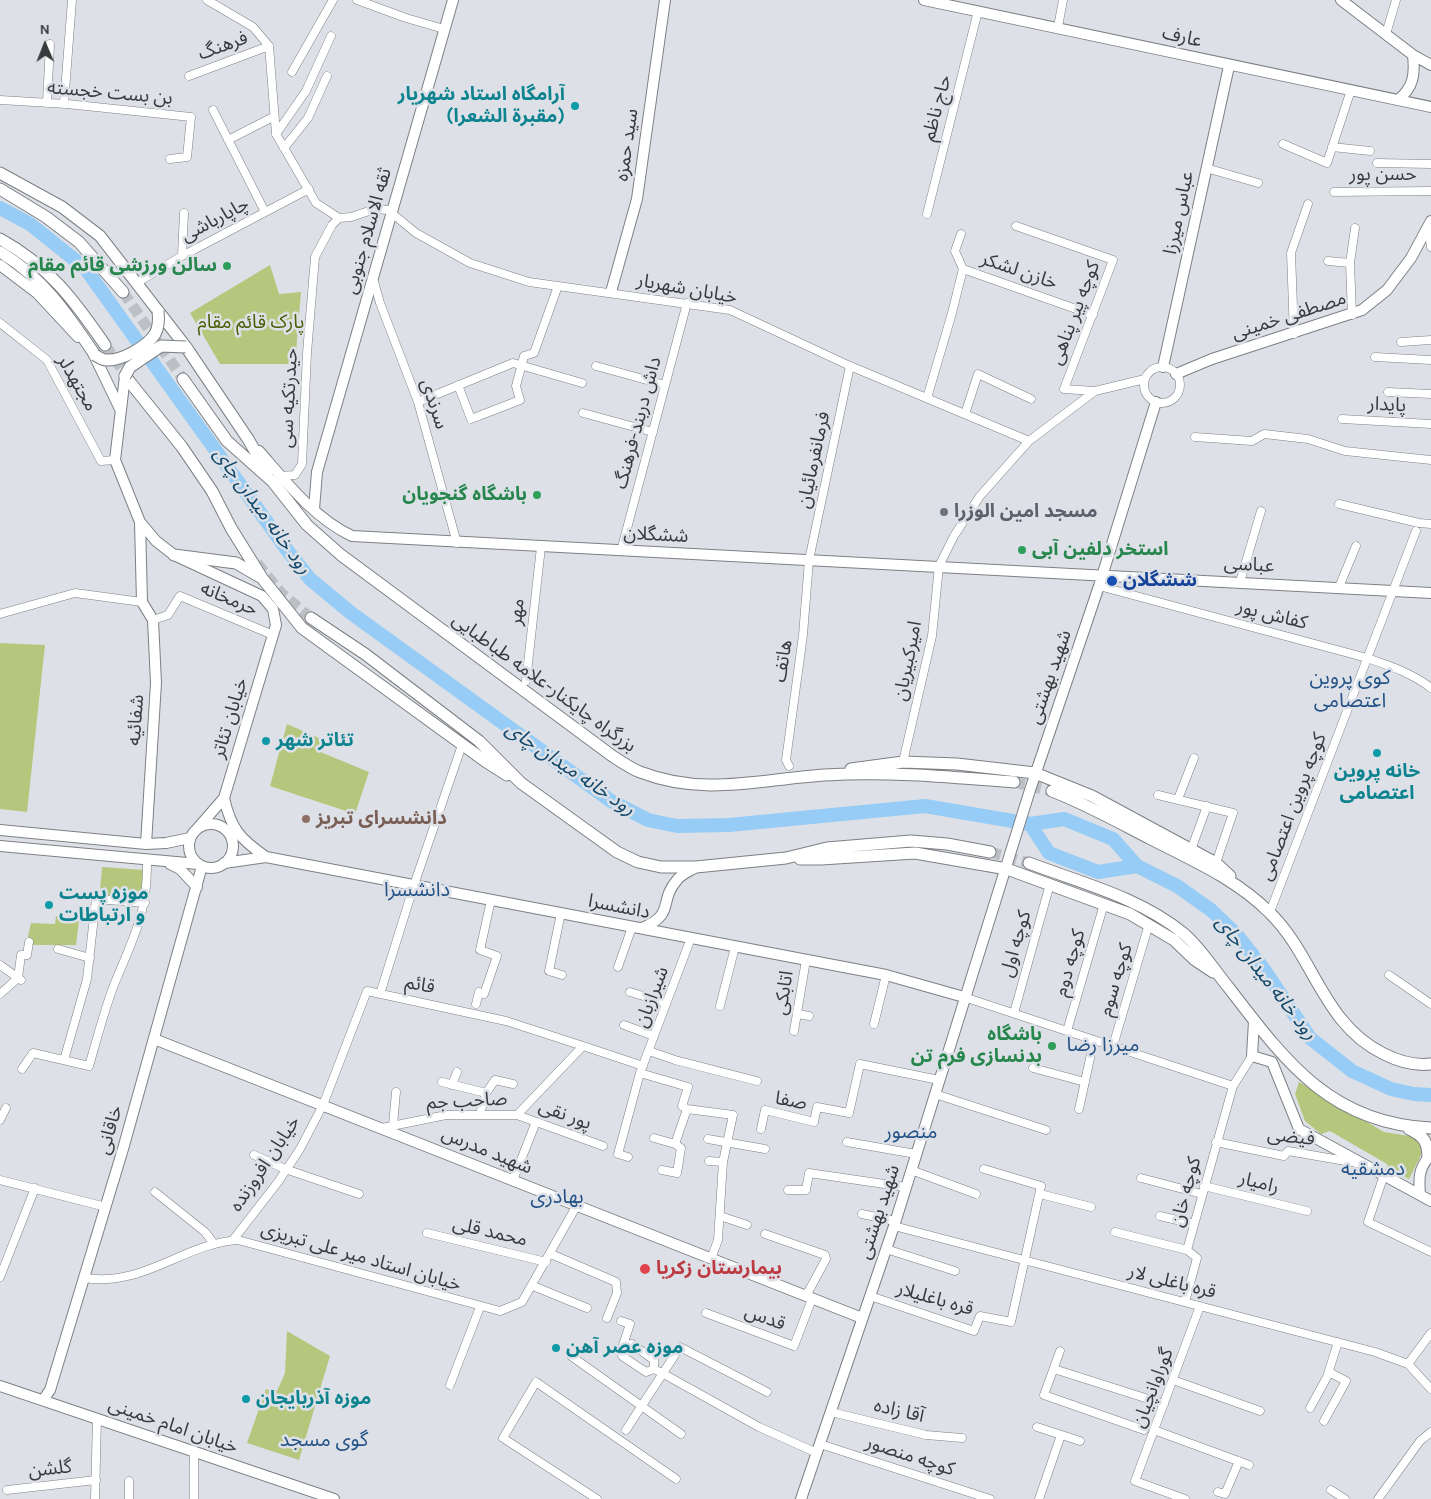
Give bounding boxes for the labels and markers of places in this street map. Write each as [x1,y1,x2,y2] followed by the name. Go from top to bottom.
[398,84,565,128] place label: آرامگاه استاد شهریار (مقبرة الشعرا)
[569,100,581,112] marker: آرامگاه استاد شهریار (مقبرة الشعرا)
[28,255,217,277] place label: سالن ورزشی قائم مقام
[221,260,233,272] marker: سالن ورزشی قائم مقام
[402,484,527,506] place label: باشگاه گنجویان
[531,489,543,501] marker: باشگاه گنجویان
[954,501,1098,523] place label: مسجد امین الوزرا
[938,506,950,518] marker: مسجد امین الوزرا
[1032,539,1169,561] place label: استخر دلفین آبی
[1016,544,1028,556] marker: استخر دلفین آبی
[1123,570,1197,592] place label: ششگلان
[1105,574,1119,588] marker: ششگلان
[276,730,354,752] place label: تئاتر شهر
[260,735,272,747] marker: تئاتر شهر
[1371,747,1383,759] marker: خانه پروین اعتصامی
[1334,761,1420,805] place label: خانه پروین اعتصامی
[316,808,447,830] place label: دانشسرای تبریز
[300,813,312,825] marker: دانشسرای تبریز
[59,883,149,927] place label: موزه پست و ارتباطات
[43,899,55,911] marker: موزه پست و ارتباطات
[911,1024,1042,1068] place label: باشگاه بدنسازی فرم تن
[1046,1040,1058,1052] marker: باشگاه بدنسازی فرم تن
[656,1258,782,1280] place label: بیمارستان زکریا
[638,1262,652,1276] marker: بیمارستان زکریا
[566,1337,683,1359] place label: موزه عصر آهن
[550,1342,562,1354] marker: موزه عصر آهن
[256,1388,371,1410] place label: موزه آذربایجان
[240,1393,252,1405] marker: موزه آذربایجان

